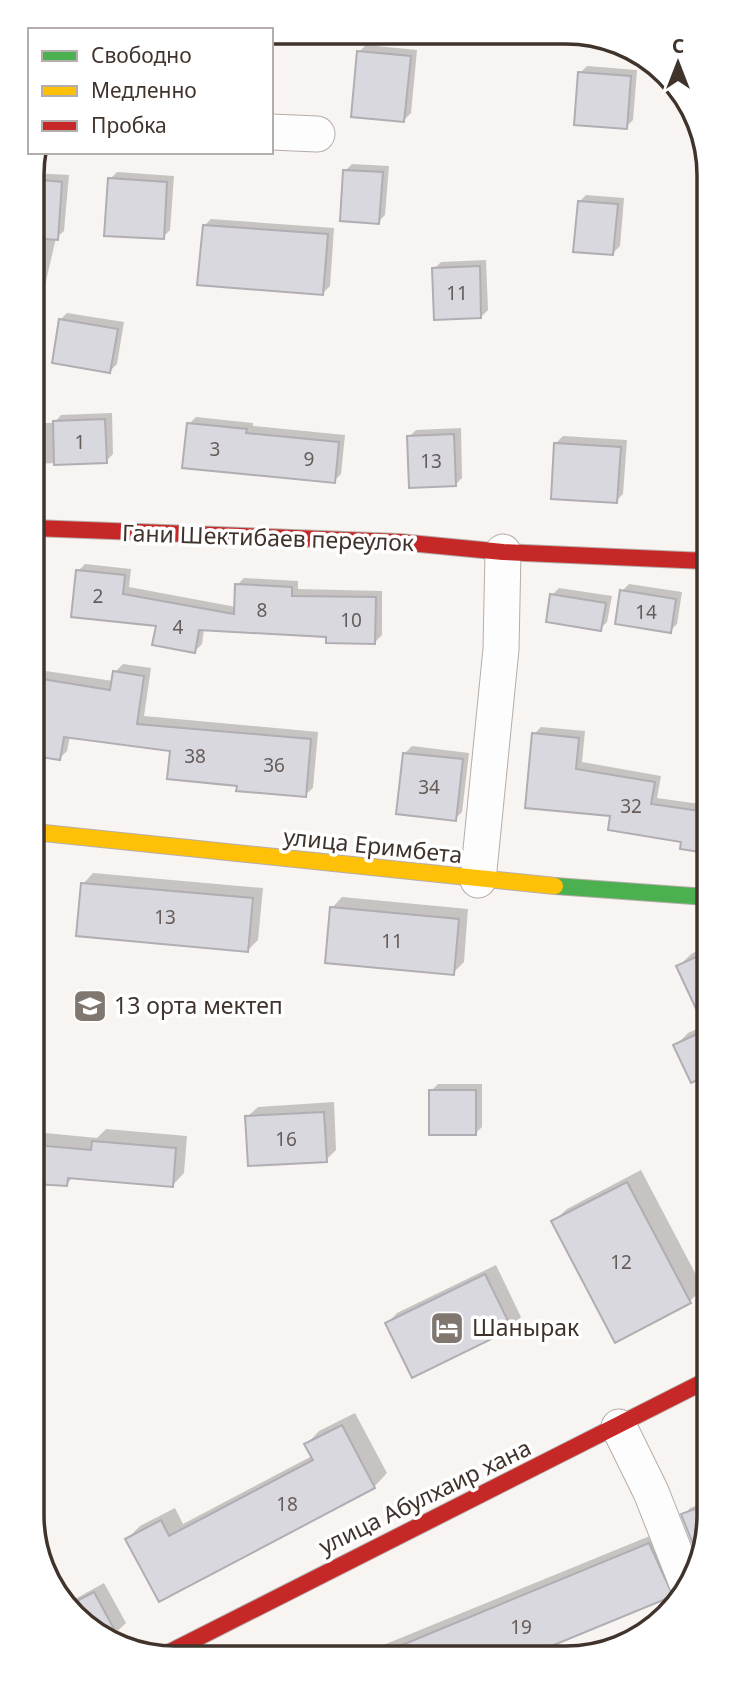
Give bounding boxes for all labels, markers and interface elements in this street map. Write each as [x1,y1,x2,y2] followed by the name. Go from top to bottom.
[28,28,273,154] legend
[643,28,713,98] north arrow
[672,33,684,59] text: С
[91,41,192,69] text: Свободно
[91,76,197,104] text: Медленно
[91,111,167,139] text: Пробка
[446,280,468,306] house number: 11
[75,429,85,455] house number: 1
[210,436,220,462] house number: 3
[304,446,314,472] house number: 9
[420,448,442,474] house number: 13
[121,516,415,558] street label: Гани Шектибаев переулок
[93,583,103,609] house number: 2
[257,597,267,623] house number: 8
[635,599,657,625] house number: 14
[340,607,362,633] house number: 10
[173,614,184,640] house number: 4
[184,743,206,769] house number: 38
[263,752,285,778] house number: 36
[418,774,440,800] house number: 34
[620,793,642,819] house number: 32
[282,820,464,870] street label: улица Еримбета
[154,904,176,930] house number: 13
[381,928,403,954] house number: 11
[71,987,109,1025] school or university icon: 13 орта мектеп
[114,989,283,1021] place label: 13 орта мектеп
[275,1126,297,1152] house number: 16
[610,1249,632,1275] house number: 12
[428,1309,466,1347] hotel icon: Шанырак
[472,1311,580,1343] place label: Шанырак
[313,1431,536,1561] street label: улица Абулхаир хана
[276,1491,298,1517] house number: 18
[510,1614,532,1640] house number: 19

